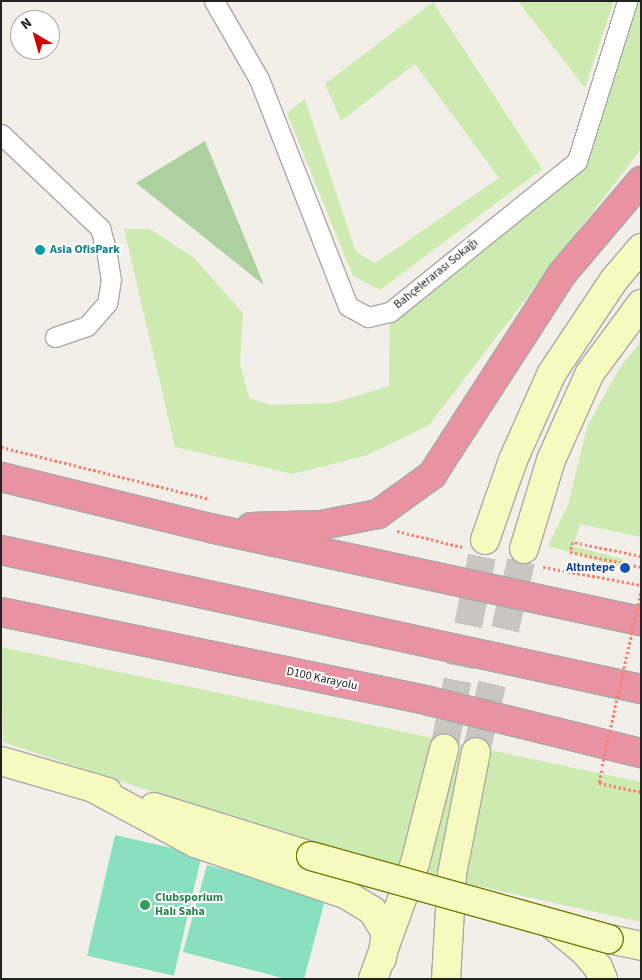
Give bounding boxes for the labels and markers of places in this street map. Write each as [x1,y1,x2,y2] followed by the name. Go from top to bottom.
[50,243,120,257] place label: Asia OfisPark
[34,244,46,256] marker: Asia OfisPark
[566,561,615,575] place label: Altıntepe
[619,562,631,574] marker: Altıntepe
[155,891,223,919] place label: Clubsporium Halı Saha
[139,899,151,911] marker: Clubsporium Halı Saha

